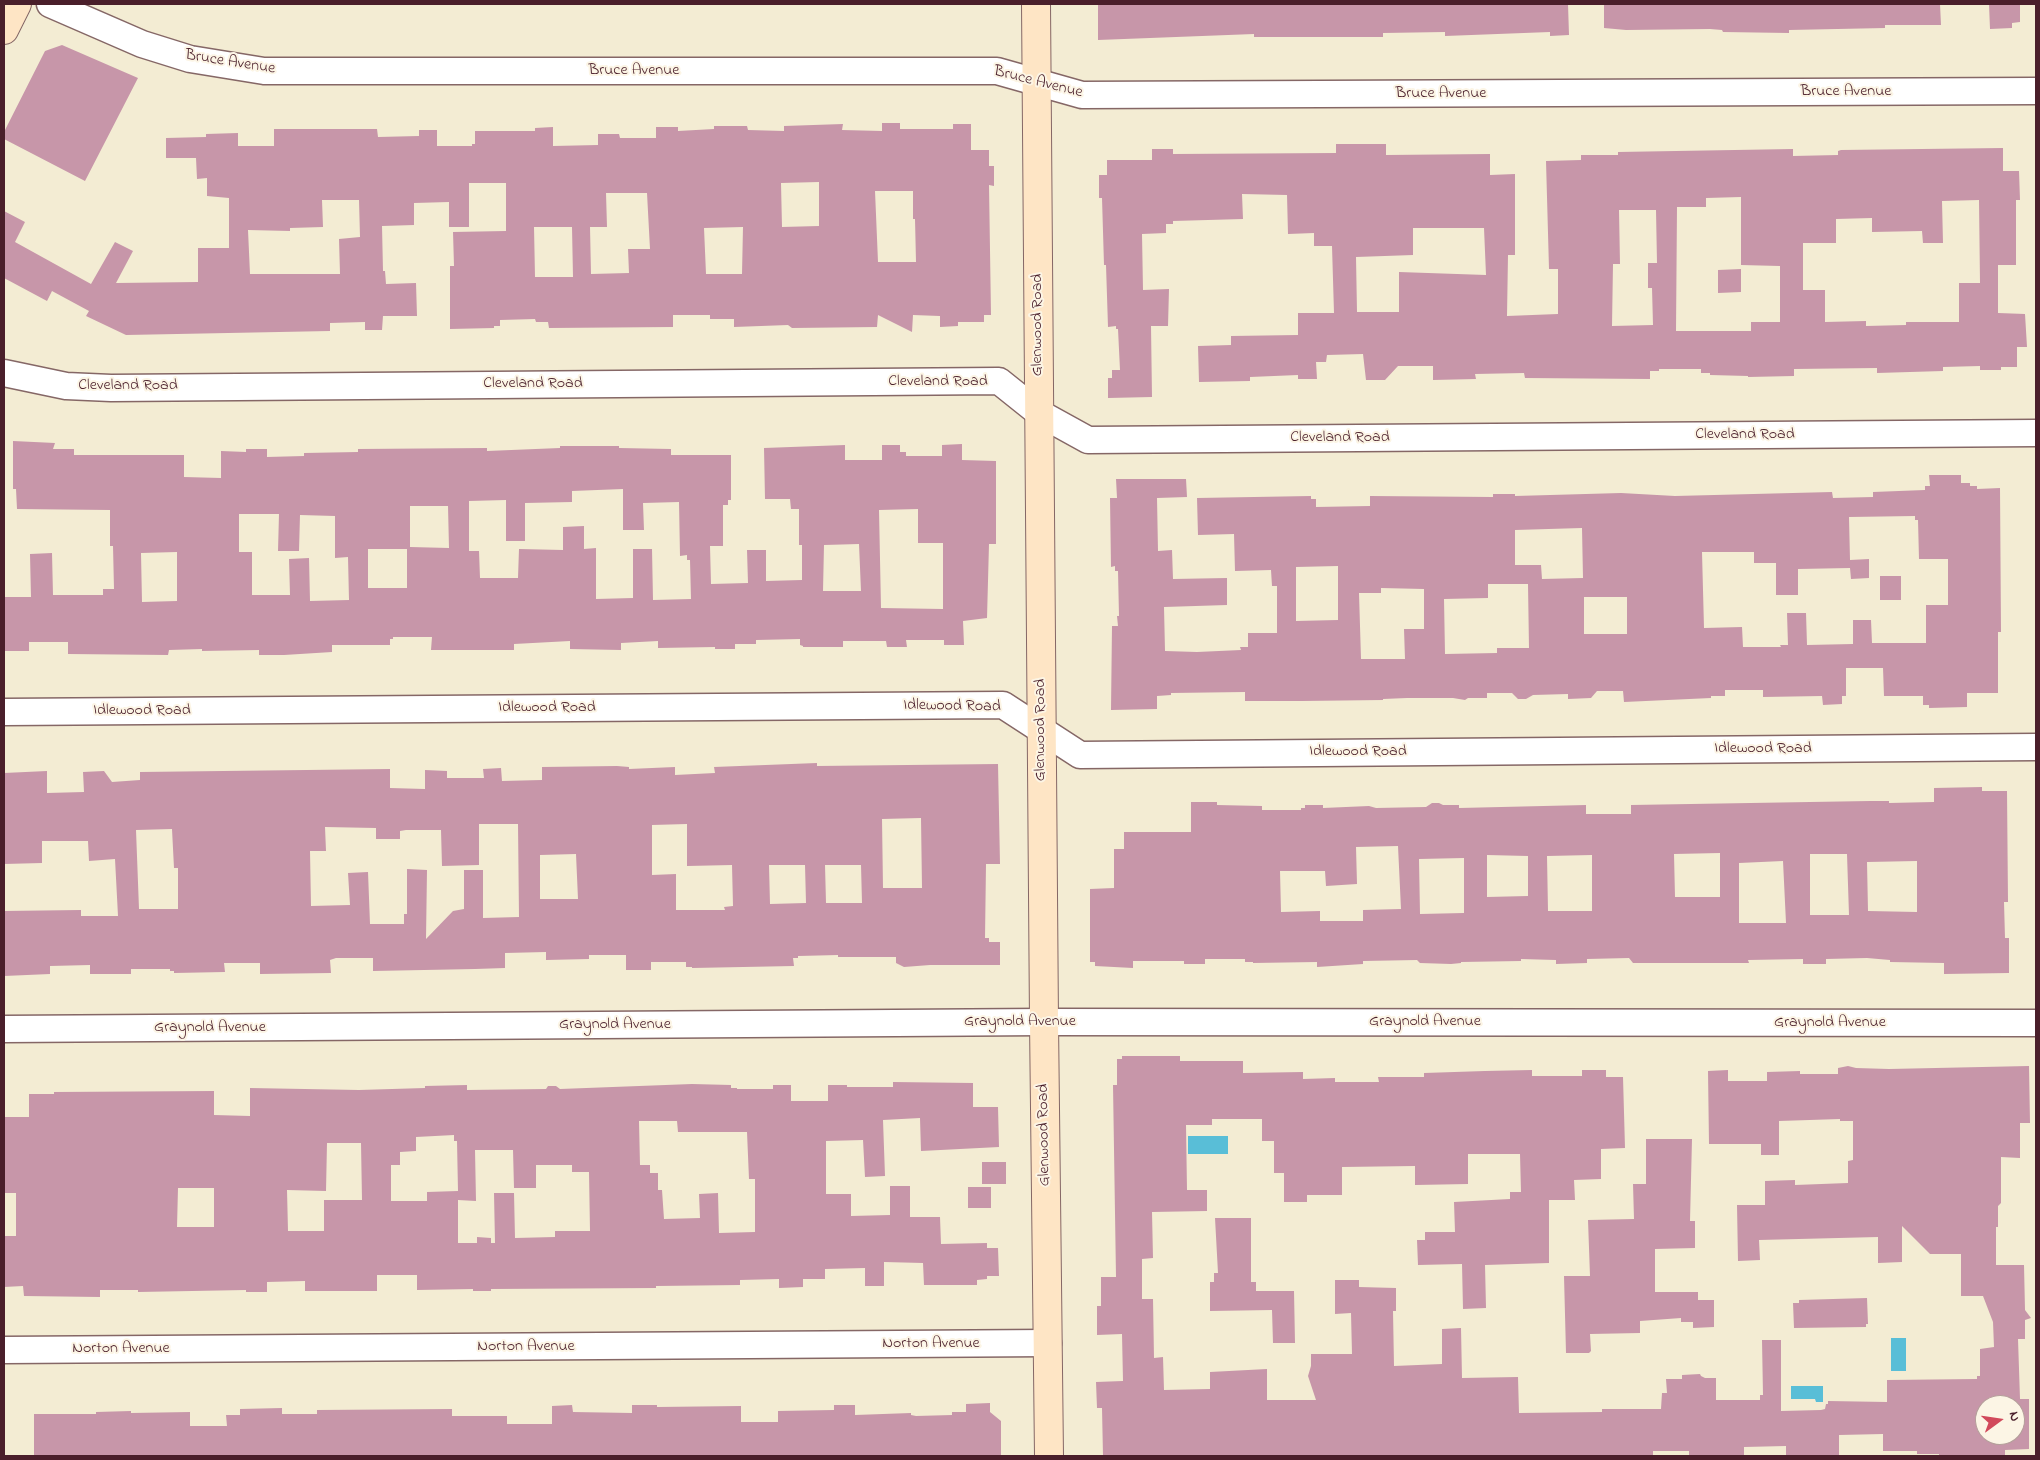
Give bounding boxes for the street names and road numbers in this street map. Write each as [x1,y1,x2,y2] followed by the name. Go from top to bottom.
[184,46,276,80] street label: Bruce Avenue
[589,61,679,81] street label: Bruce Avenue
[992,63,1084,103] street label: Bruce Avenue
[1801,82,1891,102] street label: Bruce Avenue
[1396,84,1486,104] street label: Bruce Avenue
[1028,274,1048,376] street label: Glenwood Road
[888,372,988,392] street label: Cleveland Road
[483,374,583,394] street label: Cleveland Road
[78,376,178,396] street label: Cleveland Road
[1695,425,1795,445] street label: Cleveland Road
[1290,428,1390,448] street label: Cleveland Road
[1031,679,1051,781] street label: Glenwood Road
[903,697,1001,717] street label: Idlewood Road
[498,698,596,718] street label: Idlewood Road
[93,701,191,721] street label: Idlewood Road
[1714,739,1812,759] street label: Idlewood Road
[1309,742,1407,762] street label: Idlewood Road
[964,1012,1076,1032] street label: Graynold Avenue
[1369,1012,1481,1032] street label: Graynold Avenue
[1774,1013,1886,1033] street label: Graynold Avenue
[559,1015,671,1035] street label: Graynold Avenue
[154,1018,266,1038] street label: Graynold Avenue
[1035,1084,1055,1186] street label: Glenwood Road
[882,1334,980,1354] street label: Norton Avenue
[477,1337,575,1357] street label: Norton Avenue
[72,1339,170,1359] street label: Norton Avenue

